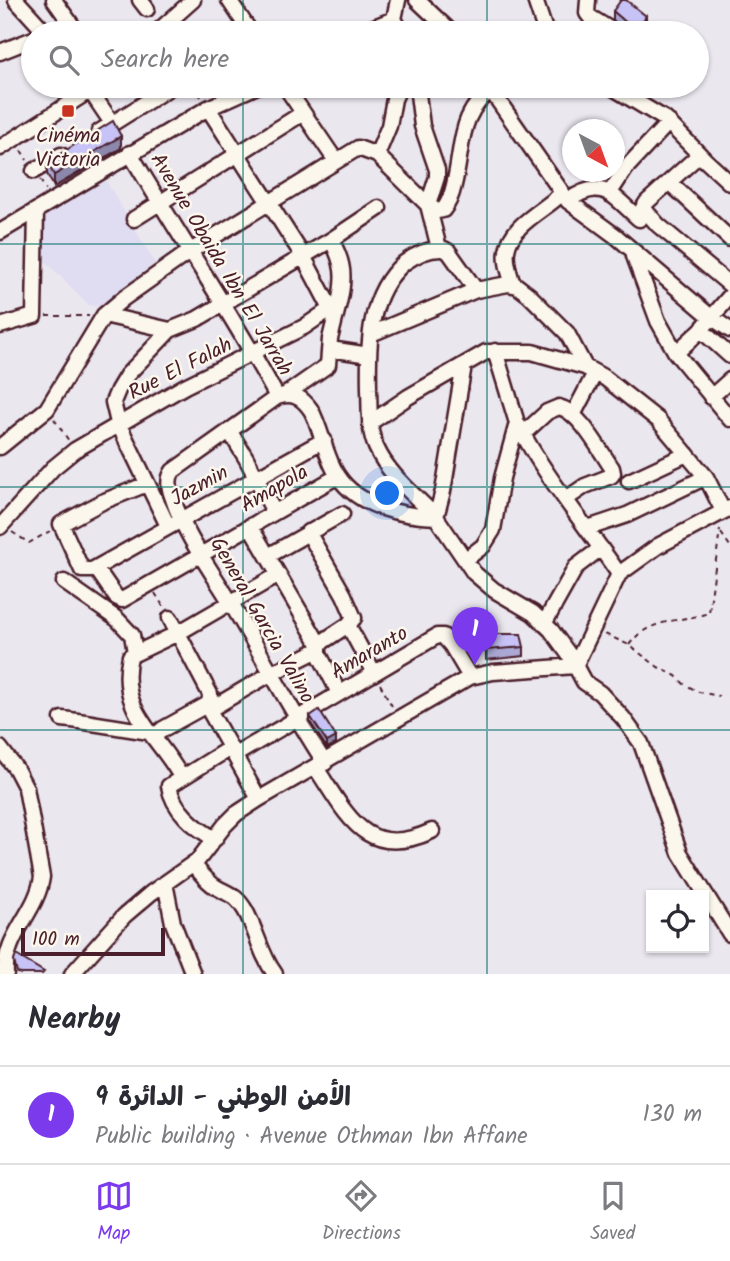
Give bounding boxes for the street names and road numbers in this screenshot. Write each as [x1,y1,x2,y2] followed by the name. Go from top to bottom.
[141,147,301,383] street label: Avenue Obaida Ibn El Jarrah
[123,329,239,410] street label: Rue El Falah
[165,457,235,516] street label: Jazmin
[235,457,315,522] street label: Amapola
[201,531,323,710] street label: General Garcia Valino
[325,618,415,689] street label: Amaranto

